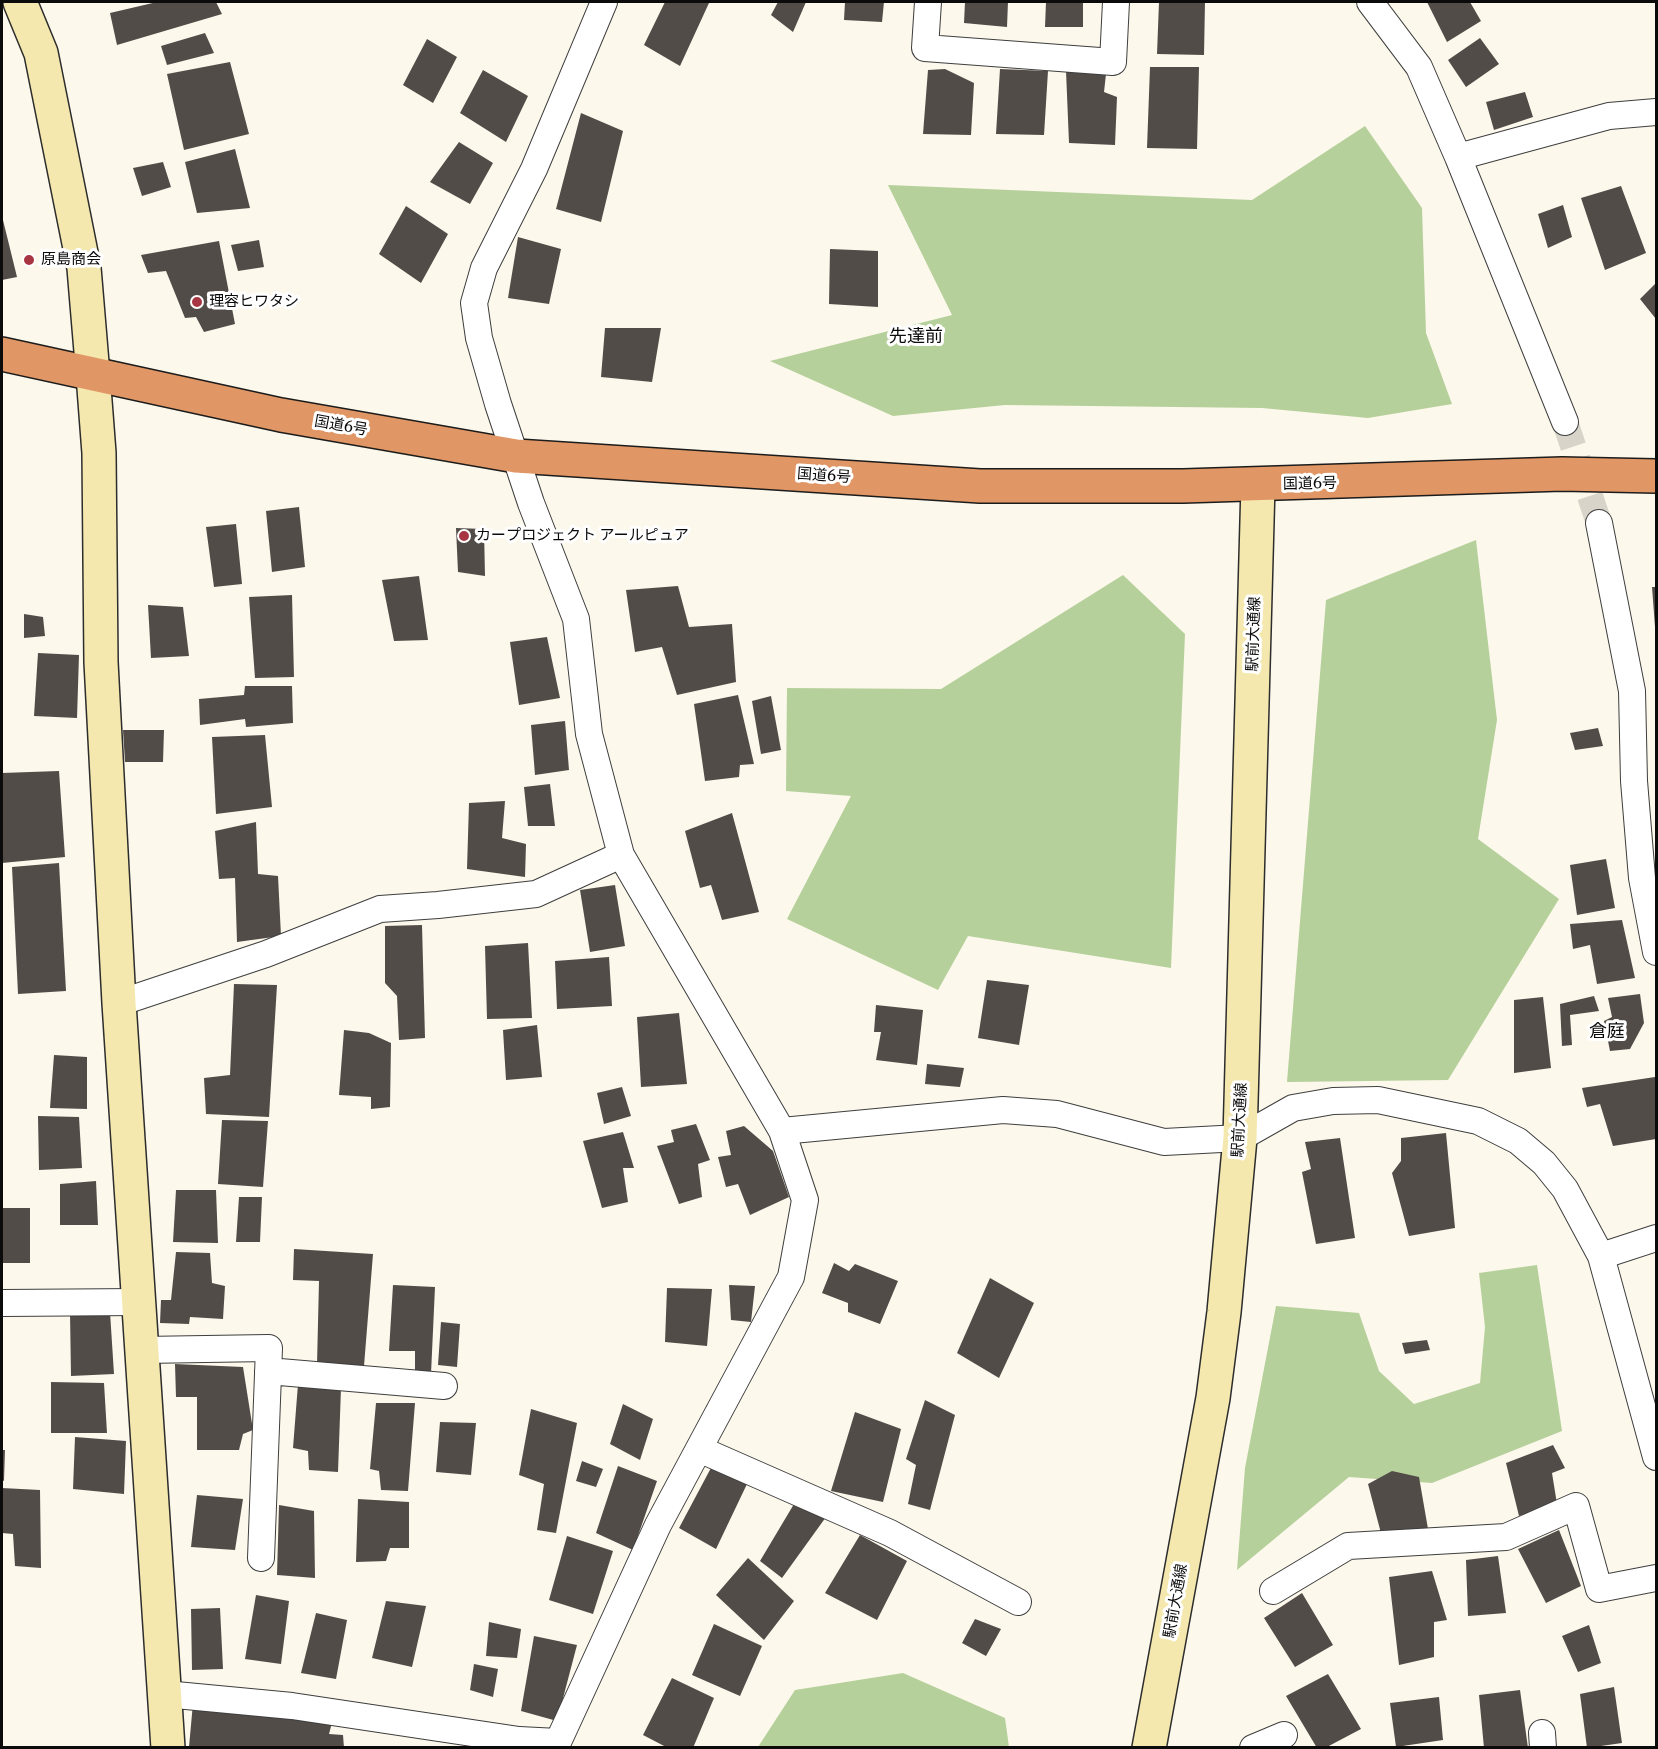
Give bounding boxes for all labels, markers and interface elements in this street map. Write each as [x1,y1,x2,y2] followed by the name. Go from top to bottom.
[41,251,101,269] place label: 原島商会
[22,253,36,267] marker: 原島商会
[209,293,299,311] place label: 理容ヒワタシ
[190,295,204,309] marker: 理容ヒワタシ
[889,326,943,348] district label: 先達前
[313,412,369,440] street label: 国道6号
[796,465,852,487] street label: 国道6号
[1283,475,1337,493] street label: 国道6号
[476,527,689,545] place label: カープロジェクト アールピュア
[457,529,471,543] marker: カープロジェクト アールピュア
[1244,596,1264,672] street label: 駅前大通線
[1589,1021,1625,1043] district label: 倉庭
[1229,1082,1251,1158] street label: 駅前大通線
[1161,1563,1191,1639] street label: 駅前大通線

